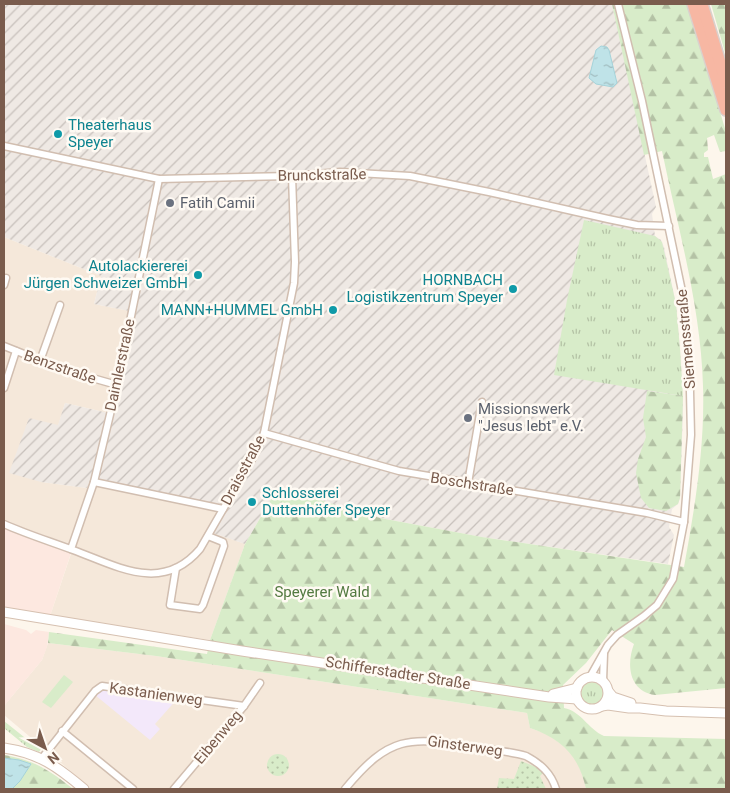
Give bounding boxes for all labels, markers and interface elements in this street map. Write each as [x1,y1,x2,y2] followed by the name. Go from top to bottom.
[68,116,152,151] place label: Theaterhaus Speyer
[52,128,64,140] marker: Theaterhaus Speyer
[277,165,367,185] street label: Brunckstraße
[180,194,255,212] place label: Fatih Camii
[164,197,176,209] marker: Fatih Camii
[24,257,188,292] place label: Autolackiererei Jürgen Schweizer GmbH
[192,269,204,281] marker: Autolackiererei Jürgen Schweizer GmbH
[346,271,503,306] place label: HORNBACH Logistikzentrum Speyer
[507,283,519,295] marker: HORNBACH Logistikzentrum Speyer
[673,288,699,390] street label: Siemensstraße
[161,301,323,319] place label: MANN+HUMMEL GmbH
[327,304,339,316] marker: MANN+HUMMEL GmbH
[101,317,139,413] street label: Daimlerstraße
[21,346,99,388] street label: Benzstraße
[478,400,584,435] place label: Missionswerk "Jesus lebt" e.V.
[462,412,474,424] marker: Missionswerk "Jesus lebt" e.V.
[217,432,269,508] street label: Draisstraße
[429,469,515,499] street label: Boschstraße
[262,484,390,519] place label: Schlosserei Duttenhöfer Speyer
[246,496,258,508] marker: Schlosserei Duttenhöfer Speyer
[274,583,370,601] park label: Speyerer Wald
[324,653,472,693] street label: Schifferstadter Straße
[108,679,204,709] street label: Kastanienweg
[190,707,246,767] street label: Eibenweg
[20,723,70,773] north arrow
[426,732,504,760] street label: Ginsterweg
[44,749,62,767] text: N

